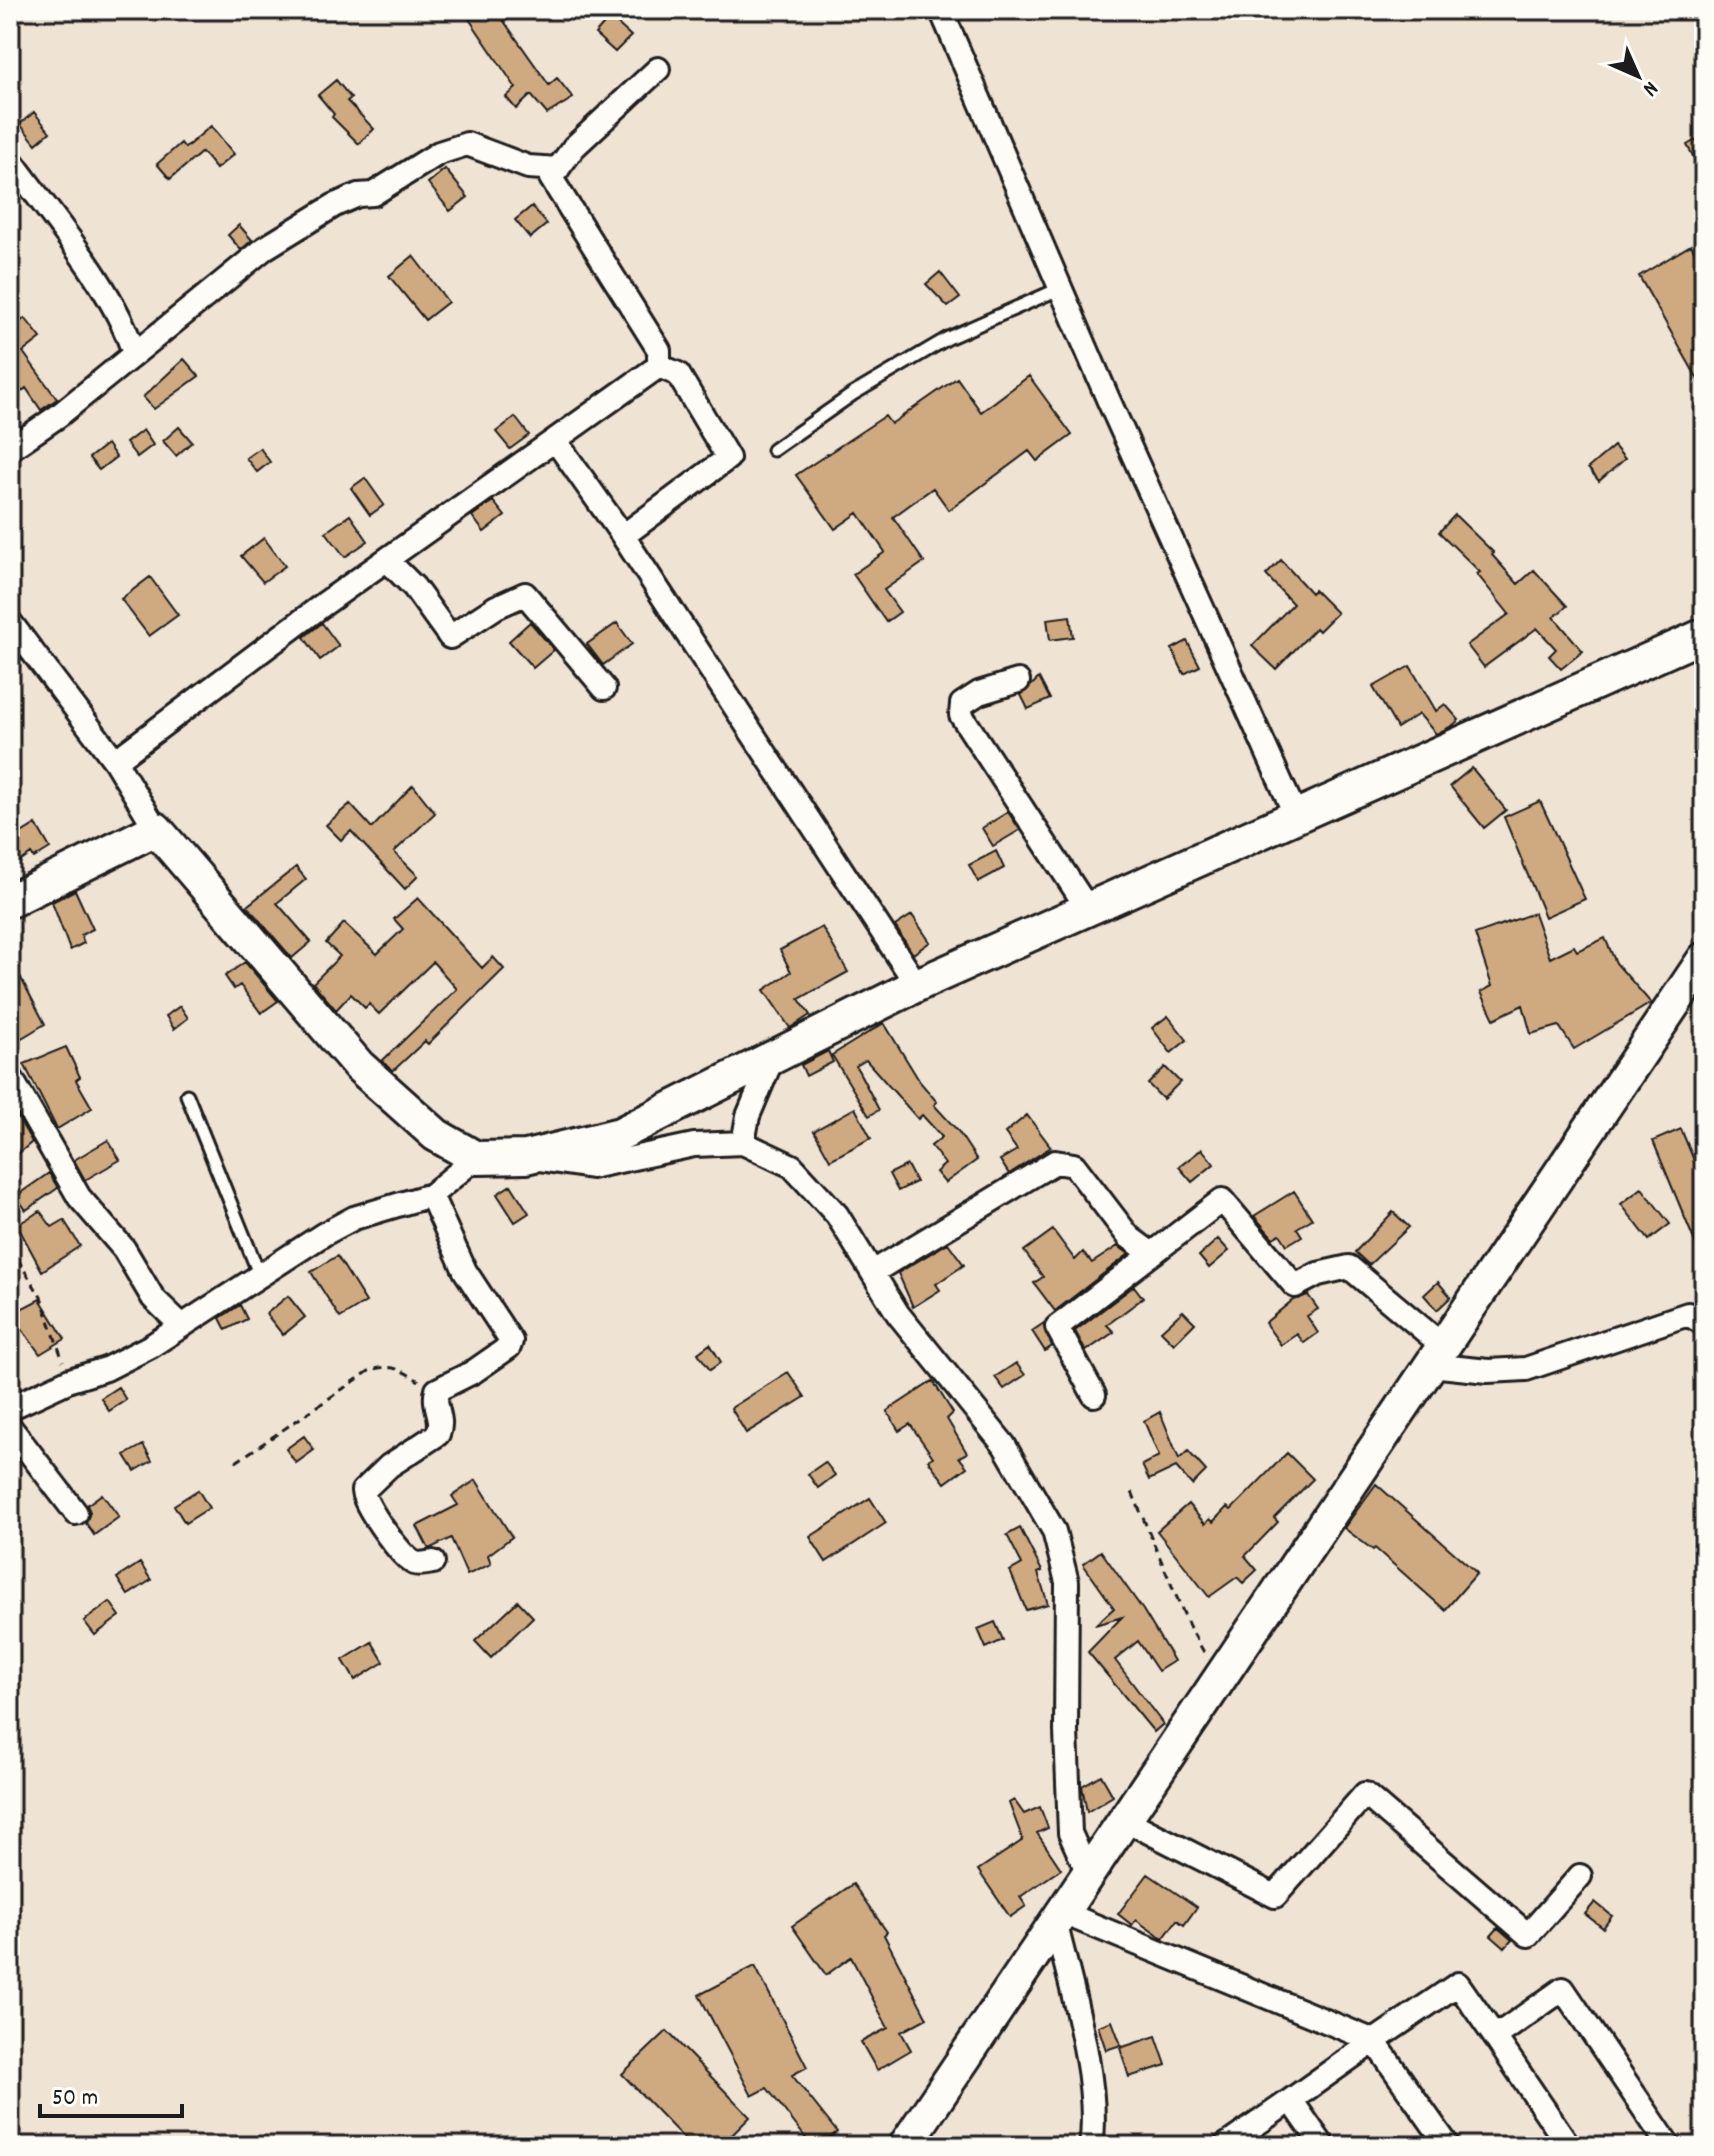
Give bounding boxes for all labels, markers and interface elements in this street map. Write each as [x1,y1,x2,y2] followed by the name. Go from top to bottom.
[1598,36,1678,116] north arrow
[1635,73,1664,103] text: N
[40,2068,182,2118] scale bar
[52,2082,98,2116] text: 50 m

